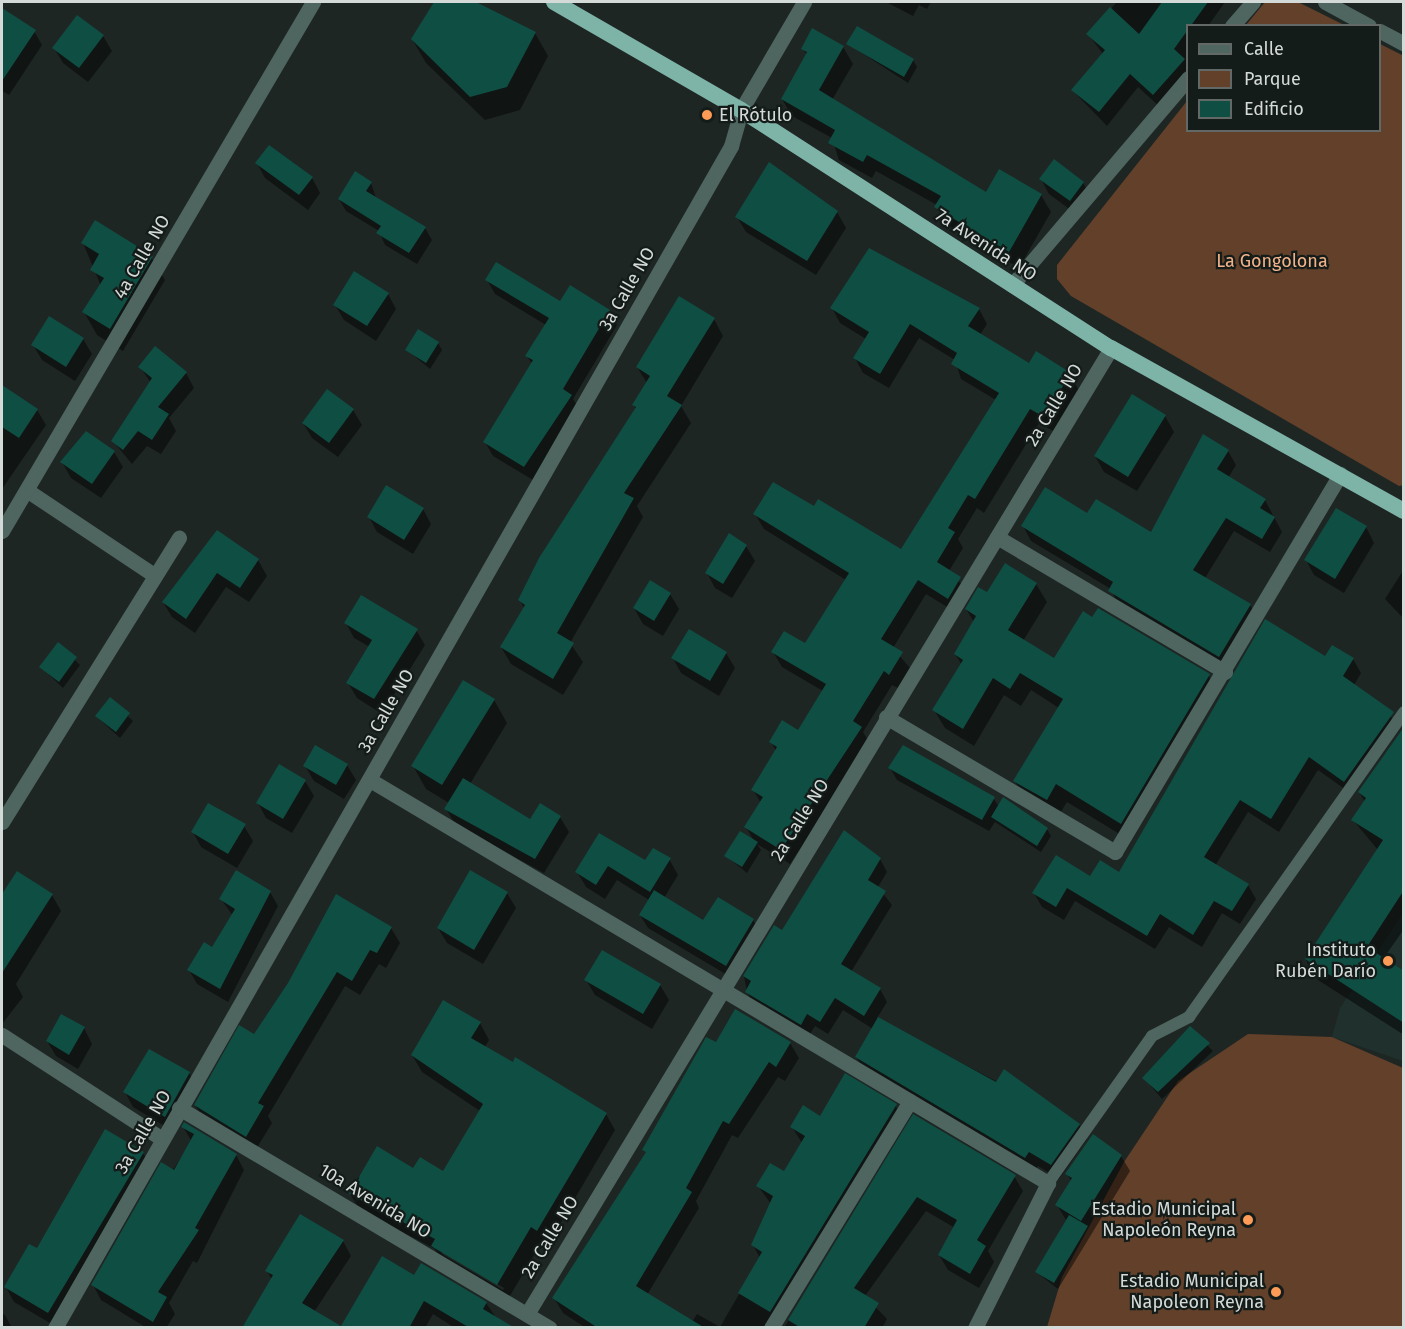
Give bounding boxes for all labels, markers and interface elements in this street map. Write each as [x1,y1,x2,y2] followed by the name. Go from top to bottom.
[1186,24,1381,132] legend
[1244,38,1284,60] text: Calle
[1244,68,1301,90] text: Parque
[1244,98,1304,120] text: Edificio
[719,104,792,126] place label: El Rótulo
[700,108,714,122] marker: El Rótulo
[931,204,1041,286] street label: 7a Avenida NO
[109,211,175,303] street label: 4a Calle NO
[594,243,660,335] street label: 3a Calle NO
[1216,250,1328,272] park label: La Gongolona
[1021,360,1087,450] street label: 2a Calle NO
[353,665,419,757] street label: 3a Calle NO
[766,775,834,865] street label: 2a Calle NO
[1275,940,1376,982] place label: Instituto Rubén Darío
[1381,954,1395,968] marker: Instituto Rubén Darío
[110,1086,176,1178] street label: 3a Calle NO
[315,1159,435,1243] street label: 10a Avenida NO
[517,1192,583,1282] street label: 2a Calle NO
[1092,1199,1236,1242] place label: Estadio Municipal Napoleón Reyna
[1241,1213,1255,1227] marker: Estadio Municipal Napoleón Reyna
[1120,1271,1264,1314] place label: Estadio Municipal Napoleon Reyna
[1269,1285,1283,1299] marker: Estadio Municipal Napoleon Reyna

